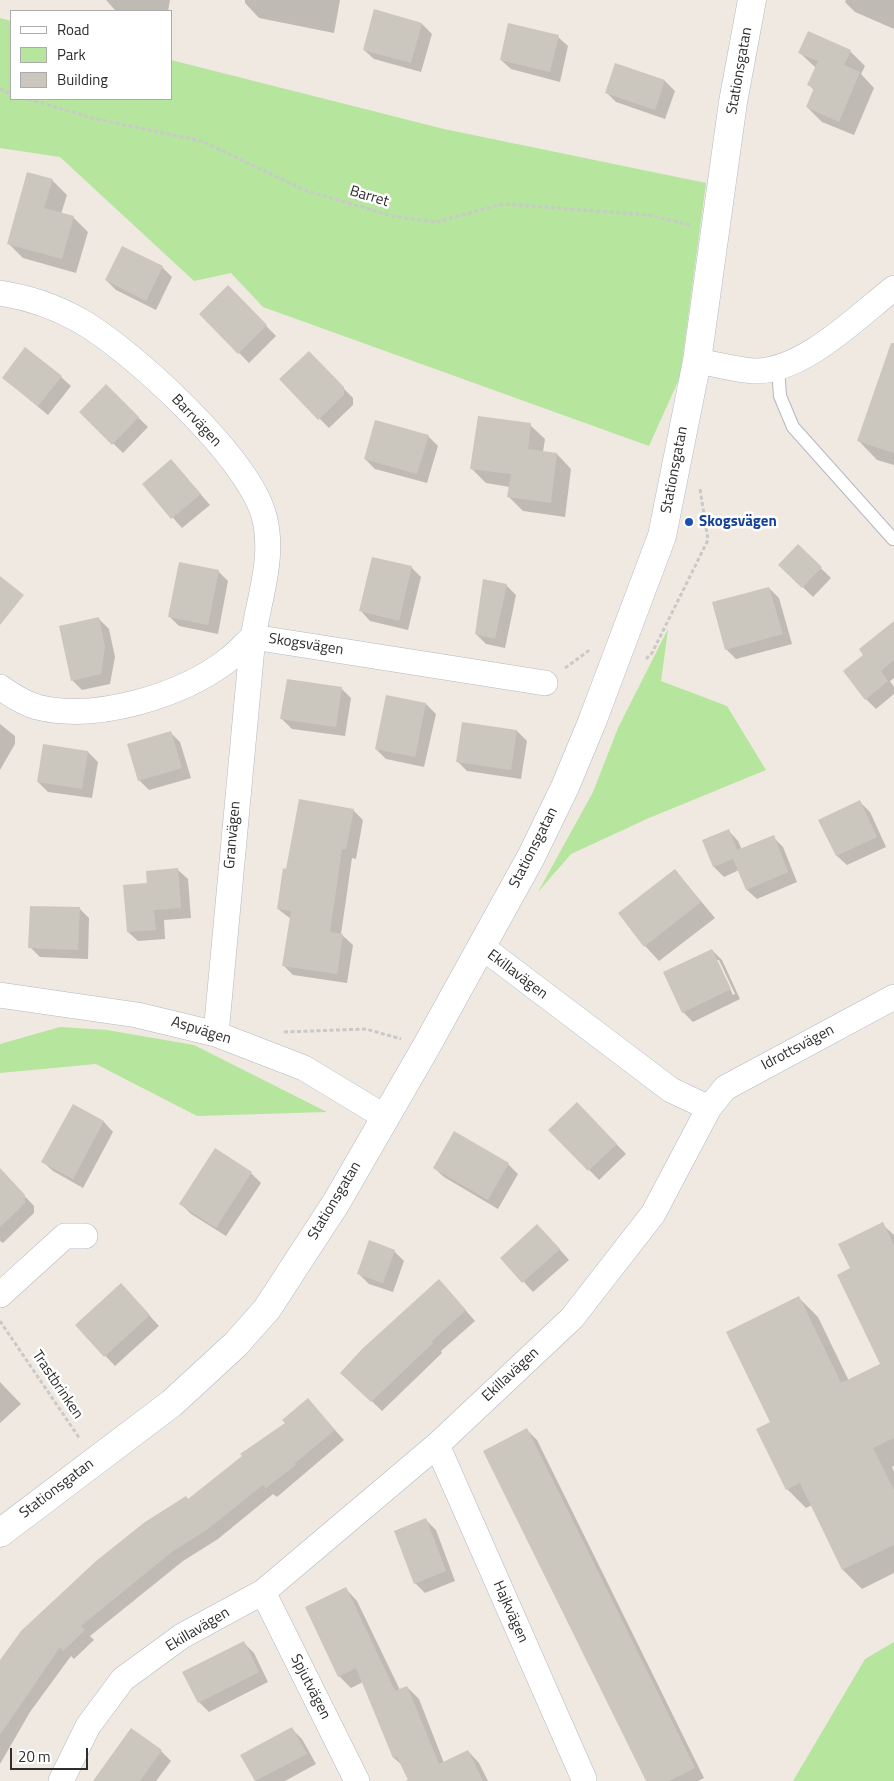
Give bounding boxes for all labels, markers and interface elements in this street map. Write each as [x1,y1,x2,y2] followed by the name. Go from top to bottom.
[10,10,172,100] legend
[57,18,89,41] text: Road
[723,26,757,116] street label: Stationsgatan
[57,43,86,66] text: Park
[57,68,108,91] text: Building
[347,183,391,211] street label: Barret
[167,391,225,451] street label: Barrvägen
[658,425,692,515] street label: Stationsgatan
[699,513,777,531] place label: Skogsvägen
[683,516,695,528] marker: Skogsvägen
[267,630,345,660] street label: Skogsvägen
[221,800,245,870] street label: Granvägen
[506,805,562,891] street label: Stationsgatan
[483,946,551,1004] street label: Ekillavägen
[169,1013,233,1049] street label: Aspvägen
[759,1021,837,1075] street label: Idrottsvägen
[305,1159,365,1243] street label: Stationsgatan
[479,1344,543,1406] street label: Ekillavägen
[28,1347,86,1423] street label: Trastbrinken
[16,1455,98,1523] street label: Stationsgatan
[488,1578,532,1646] street label: Hajkvägen
[163,1604,233,1656] street label: Ekillavägen
[286,1652,334,1722] street label: Spjutvägen
[12,1738,90,1770] scale bar
[18,1745,51,1768] text: 20 m

